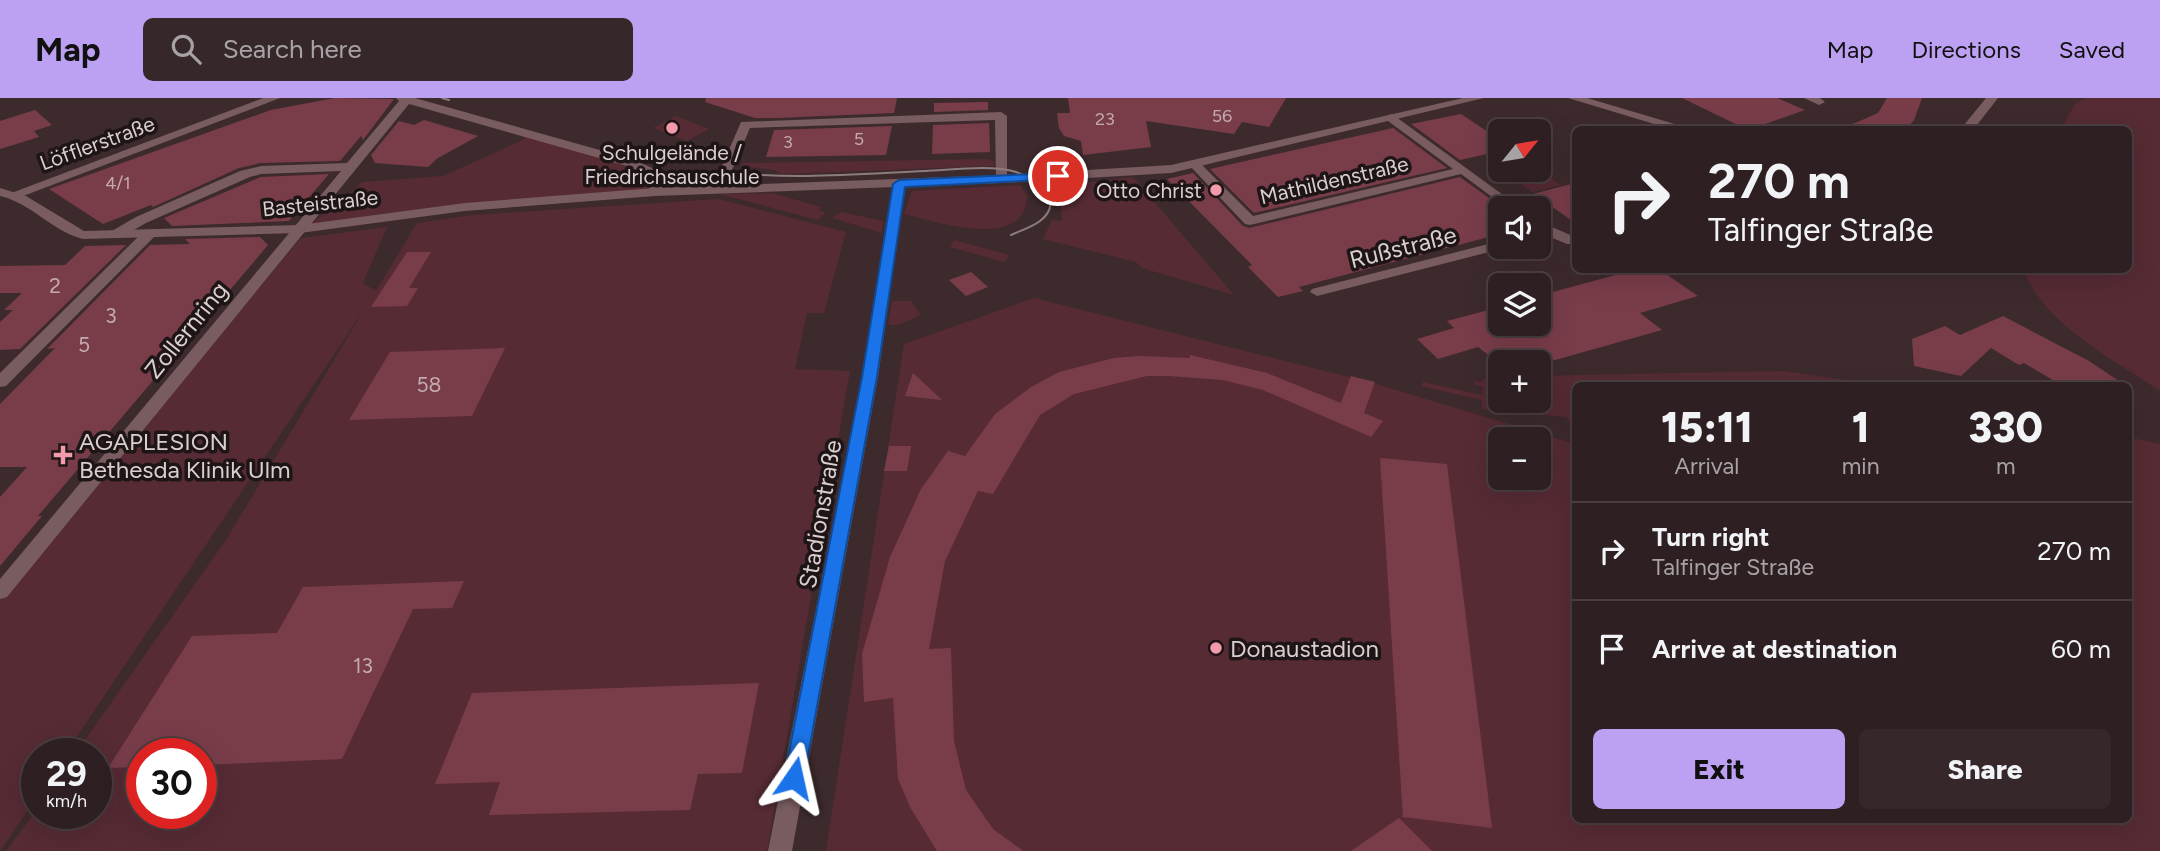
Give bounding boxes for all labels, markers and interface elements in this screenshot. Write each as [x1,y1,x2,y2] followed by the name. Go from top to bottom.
[143,18,633,81] search box
[35,30,101,69] text: Map
[167,30,205,68] icon: search
[223,33,362,65] text: Search here
[1827,35,1873,64] text: Map
[1911,35,2021,64] text: Directions
[2059,35,2125,64] text: Saved
[1212,105,1232,127] house number: 56
[1095,108,1115,130] house number: 23
[36,111,158,175] street label: Löfflerstraße
[1488,119,1550,182] north arrow
[1488,119,1551,490] map controls
[664,120,680,136] marker: Schulgelände / Friedrichsauschule
[854,128,864,150] house number: 5
[783,131,793,153] house number: 3
[585,140,759,189] place label: Schulgelände / Friedrichsauschule
[1028,146,1088,206] pin
[1257,151,1411,209] street label: Mathildenstraße
[1708,151,1850,210] text: 270 m
[1593,154,1684,245] icon: right
[1039,157,1077,195] icon: arrive
[105,172,131,194] house number: 4/1
[1096,178,1202,203] place label: Otto Christ
[1208,182,1224,198] marker: Otto Christ
[261,184,379,222] street label: Basteistraße
[1488,196,1551,259] button: sound
[1708,211,1934,249] text: Talfinger Straße
[1347,220,1459,274] street label: Rußstraße
[49,273,61,298] house number: 2
[1488,273,1551,336] button: layers
[138,276,234,384] street label: Zollernring
[105,303,117,328] house number: 3
[78,332,90,357] house number: 5
[1488,350,1551,413] button: +
[417,372,441,397] house number: 58
[1661,402,1753,453] text: 15:11
[1852,402,1870,453] text: 1
[1968,402,2043,453] text: 330
[79,427,290,484] place label: AGAPLESION Bethesda Klinik Ulm
[1488,427,1551,490] button: −
[793,438,847,590] street label: Stadionstraße
[53,445,73,465] marker: AGAPLESION Bethesda Klinik Ulm
[1674,452,1739,480] text: Arrival
[1842,452,1880,480] text: min
[1996,452,2016,480] text: m
[1652,521,1769,553] text: Turn right
[1593,532,1631,570] icon: right
[2037,535,2111,567] text: 270 m
[1652,553,1814,581] text: Talfinger Straße
[1593,630,1631,668] icon: arrive
[1652,633,1897,665] text: Arrive at destination
[2051,633,2111,665] text: 60 m
[1230,634,1379,663] place label: Donaustadion
[1208,640,1224,656] marker: Donaustadion
[353,653,373,678] house number: 13
[1593,729,1845,809] button: Exit
[1859,729,2111,809] button: Share
[126,738,217,829] speed limit sign: 30
[757,741,831,815] position arrow
[46,753,87,795] text: 29
[46,790,87,812] text: km/h

